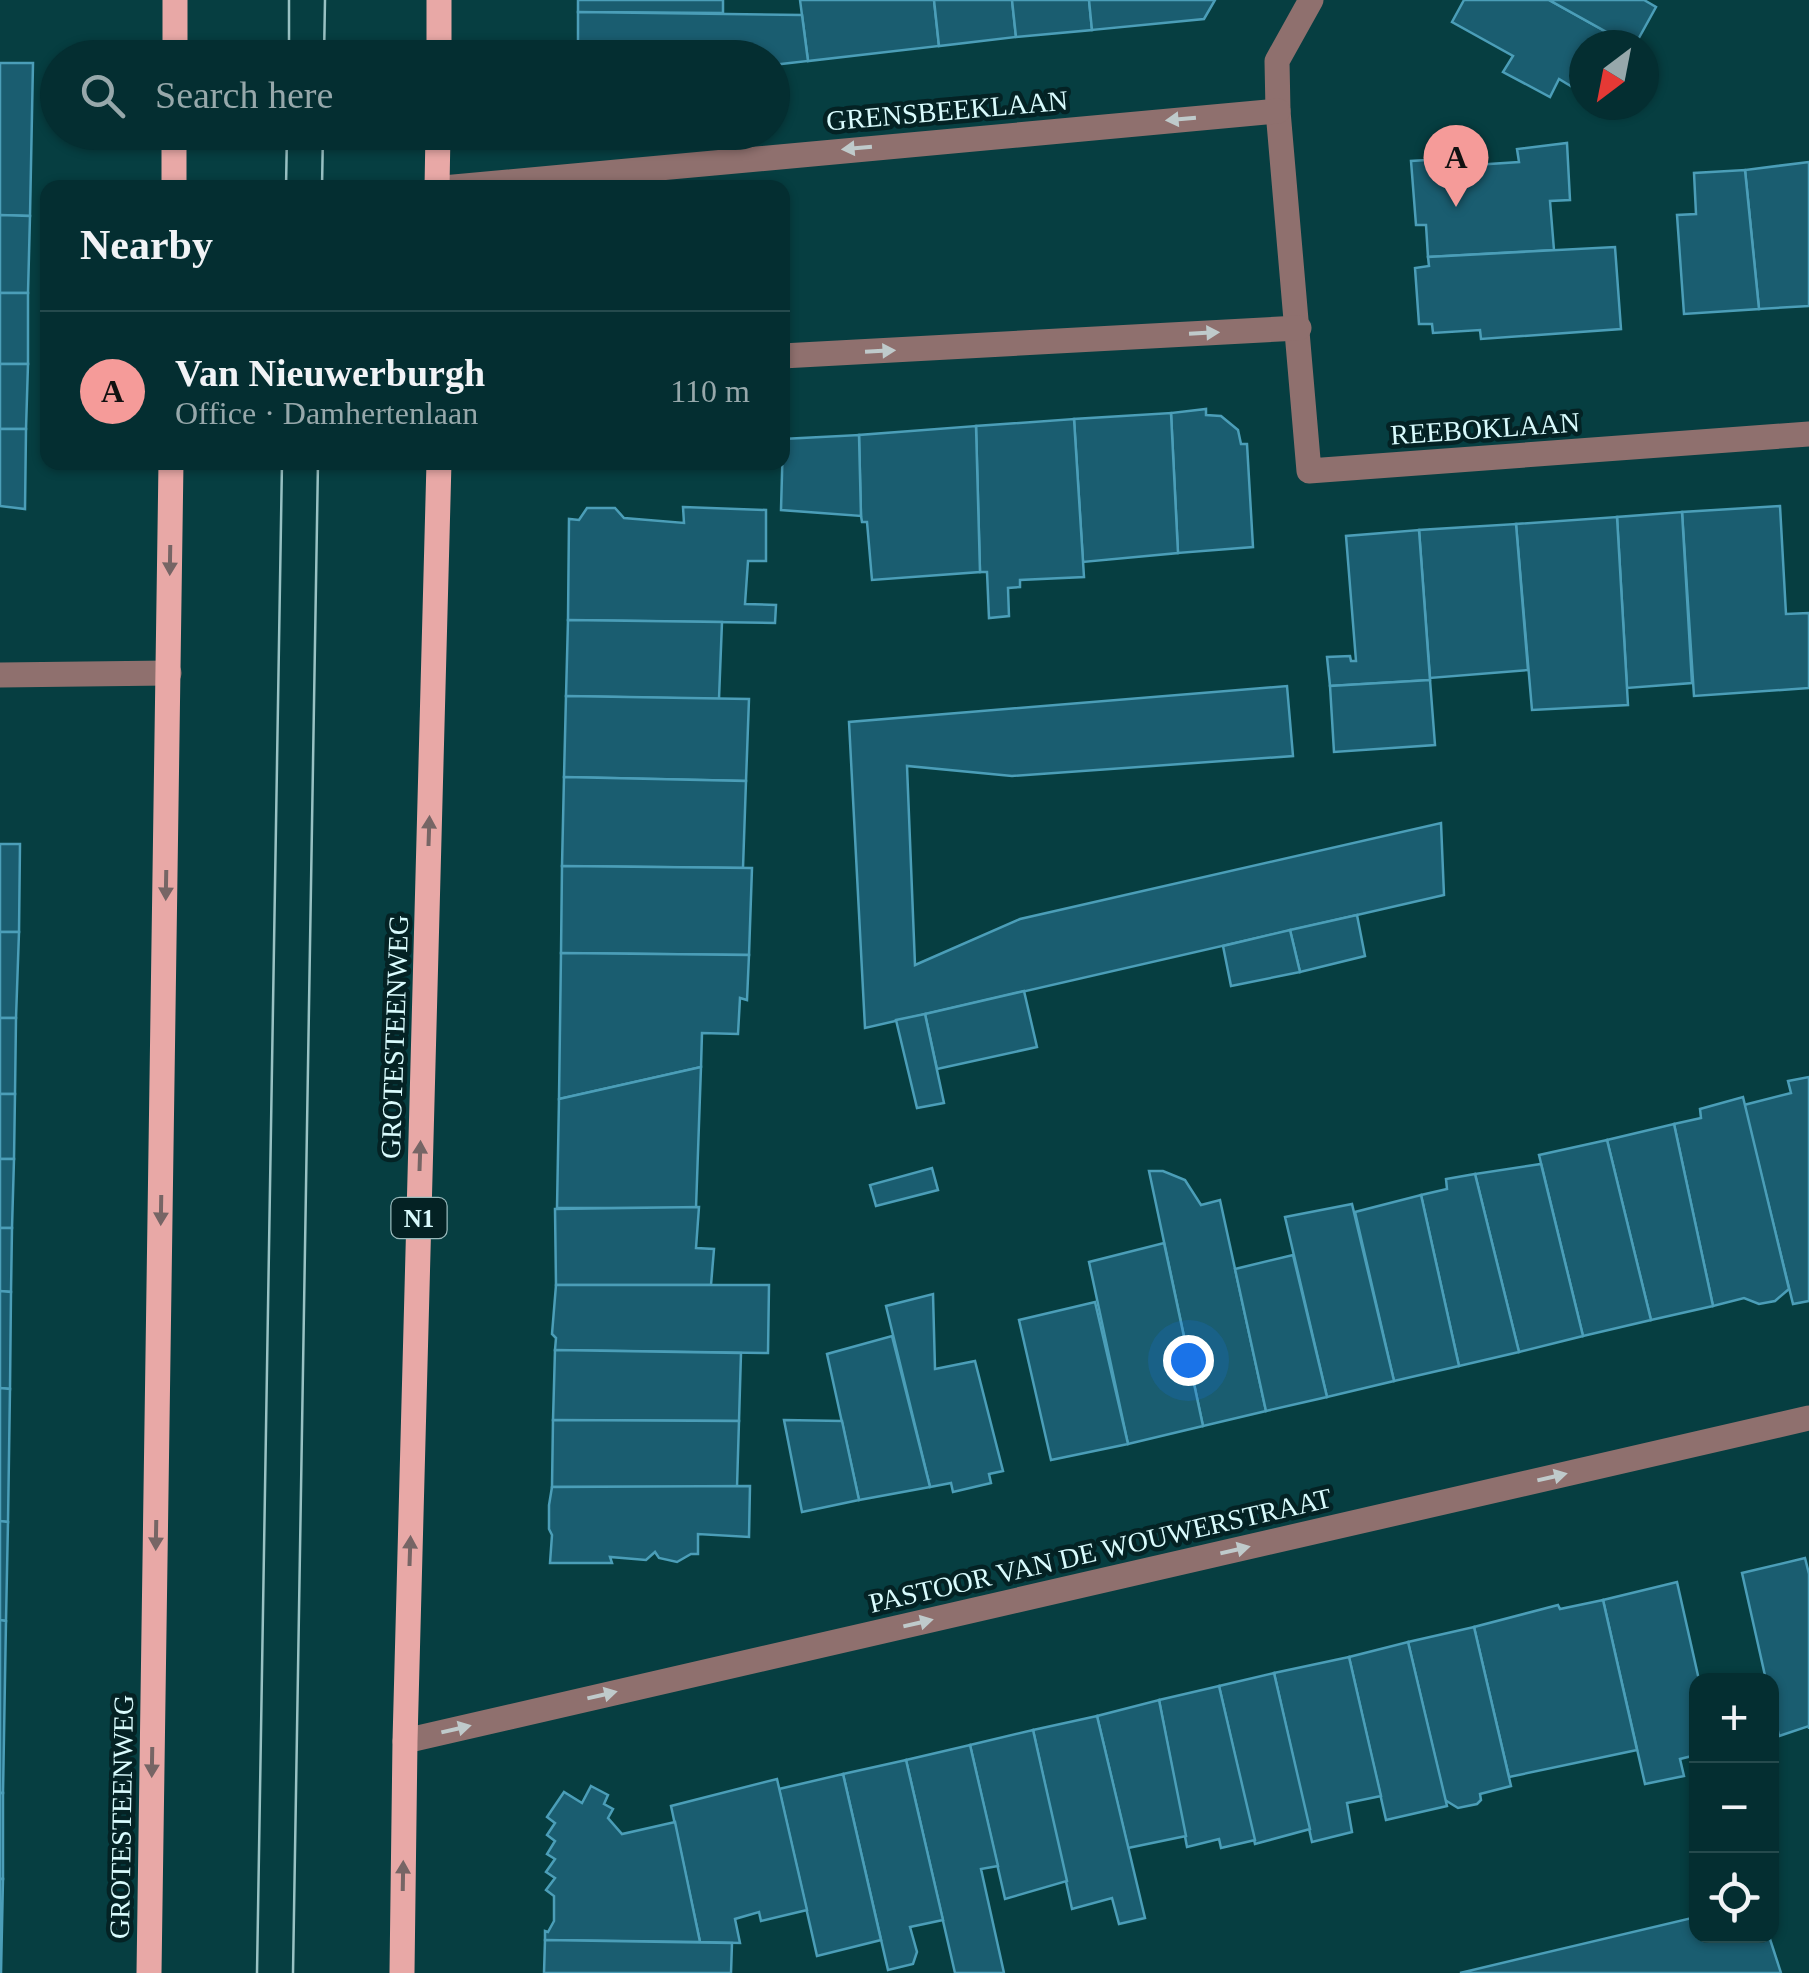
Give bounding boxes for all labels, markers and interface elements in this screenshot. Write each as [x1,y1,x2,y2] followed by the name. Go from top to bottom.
[1569,30,1659,120] north arrow
[40,40,790,150] search box
[75,68,130,123] icon: search
[155,74,333,116] text: Search here
[825,84,1069,137] street label: GRENSBEEKLAAN
[1164,112,1196,128] one-way arrow
[1424,124,1488,207] pin: A
[841,140,873,156] one-way arrow
[80,222,213,268] text: Nearby
[1189,325,1221,341] one-way arrow
[864,343,896,359] one-way arrow
[175,352,485,394] text: Van Nieuwerburgh
[101,373,124,409] text: A
[670,373,750,409] text: 110 m
[175,395,478,431] text: Office · Damhertenlaan
[1389,406,1581,451] street label: REEBOKLAAN
[162,544,178,576] one-way arrow
[421,814,437,846] one-way arrow
[158,869,174,901] one-way arrow
[375,914,414,1160] street label: GROTESTEENWEG
[413,1139,429,1171] one-way arrow
[153,1194,169,1226] one-way arrow
[392,1198,446,1238] road number: N1
[1163,1335,1214,1386] your location
[1537,1469,1568,1484] one-way arrow
[866,1482,1334,1619] street label: PASTOOR VAN DE WOUWERSTRAAT
[148,1519,164,1551] one-way arrow
[402,1534,418,1566] one-way arrow
[1220,1542,1251,1557] one-way arrow
[903,1615,934,1630] one-way arrow
[1689,1673,1779,1943] map controls
[1689,1673,1779,1763] button: +
[587,1687,618,1703] one-way arrow
[104,1695,139,1939] street label: GROTESTEENWEG
[441,1721,472,1736] one-way arrow
[144,1746,160,1778] one-way arrow
[1689,1763,1779,1853] button: −
[1689,1853,1779,1943] button: locate
[395,1859,411,1891] one-way arrow

